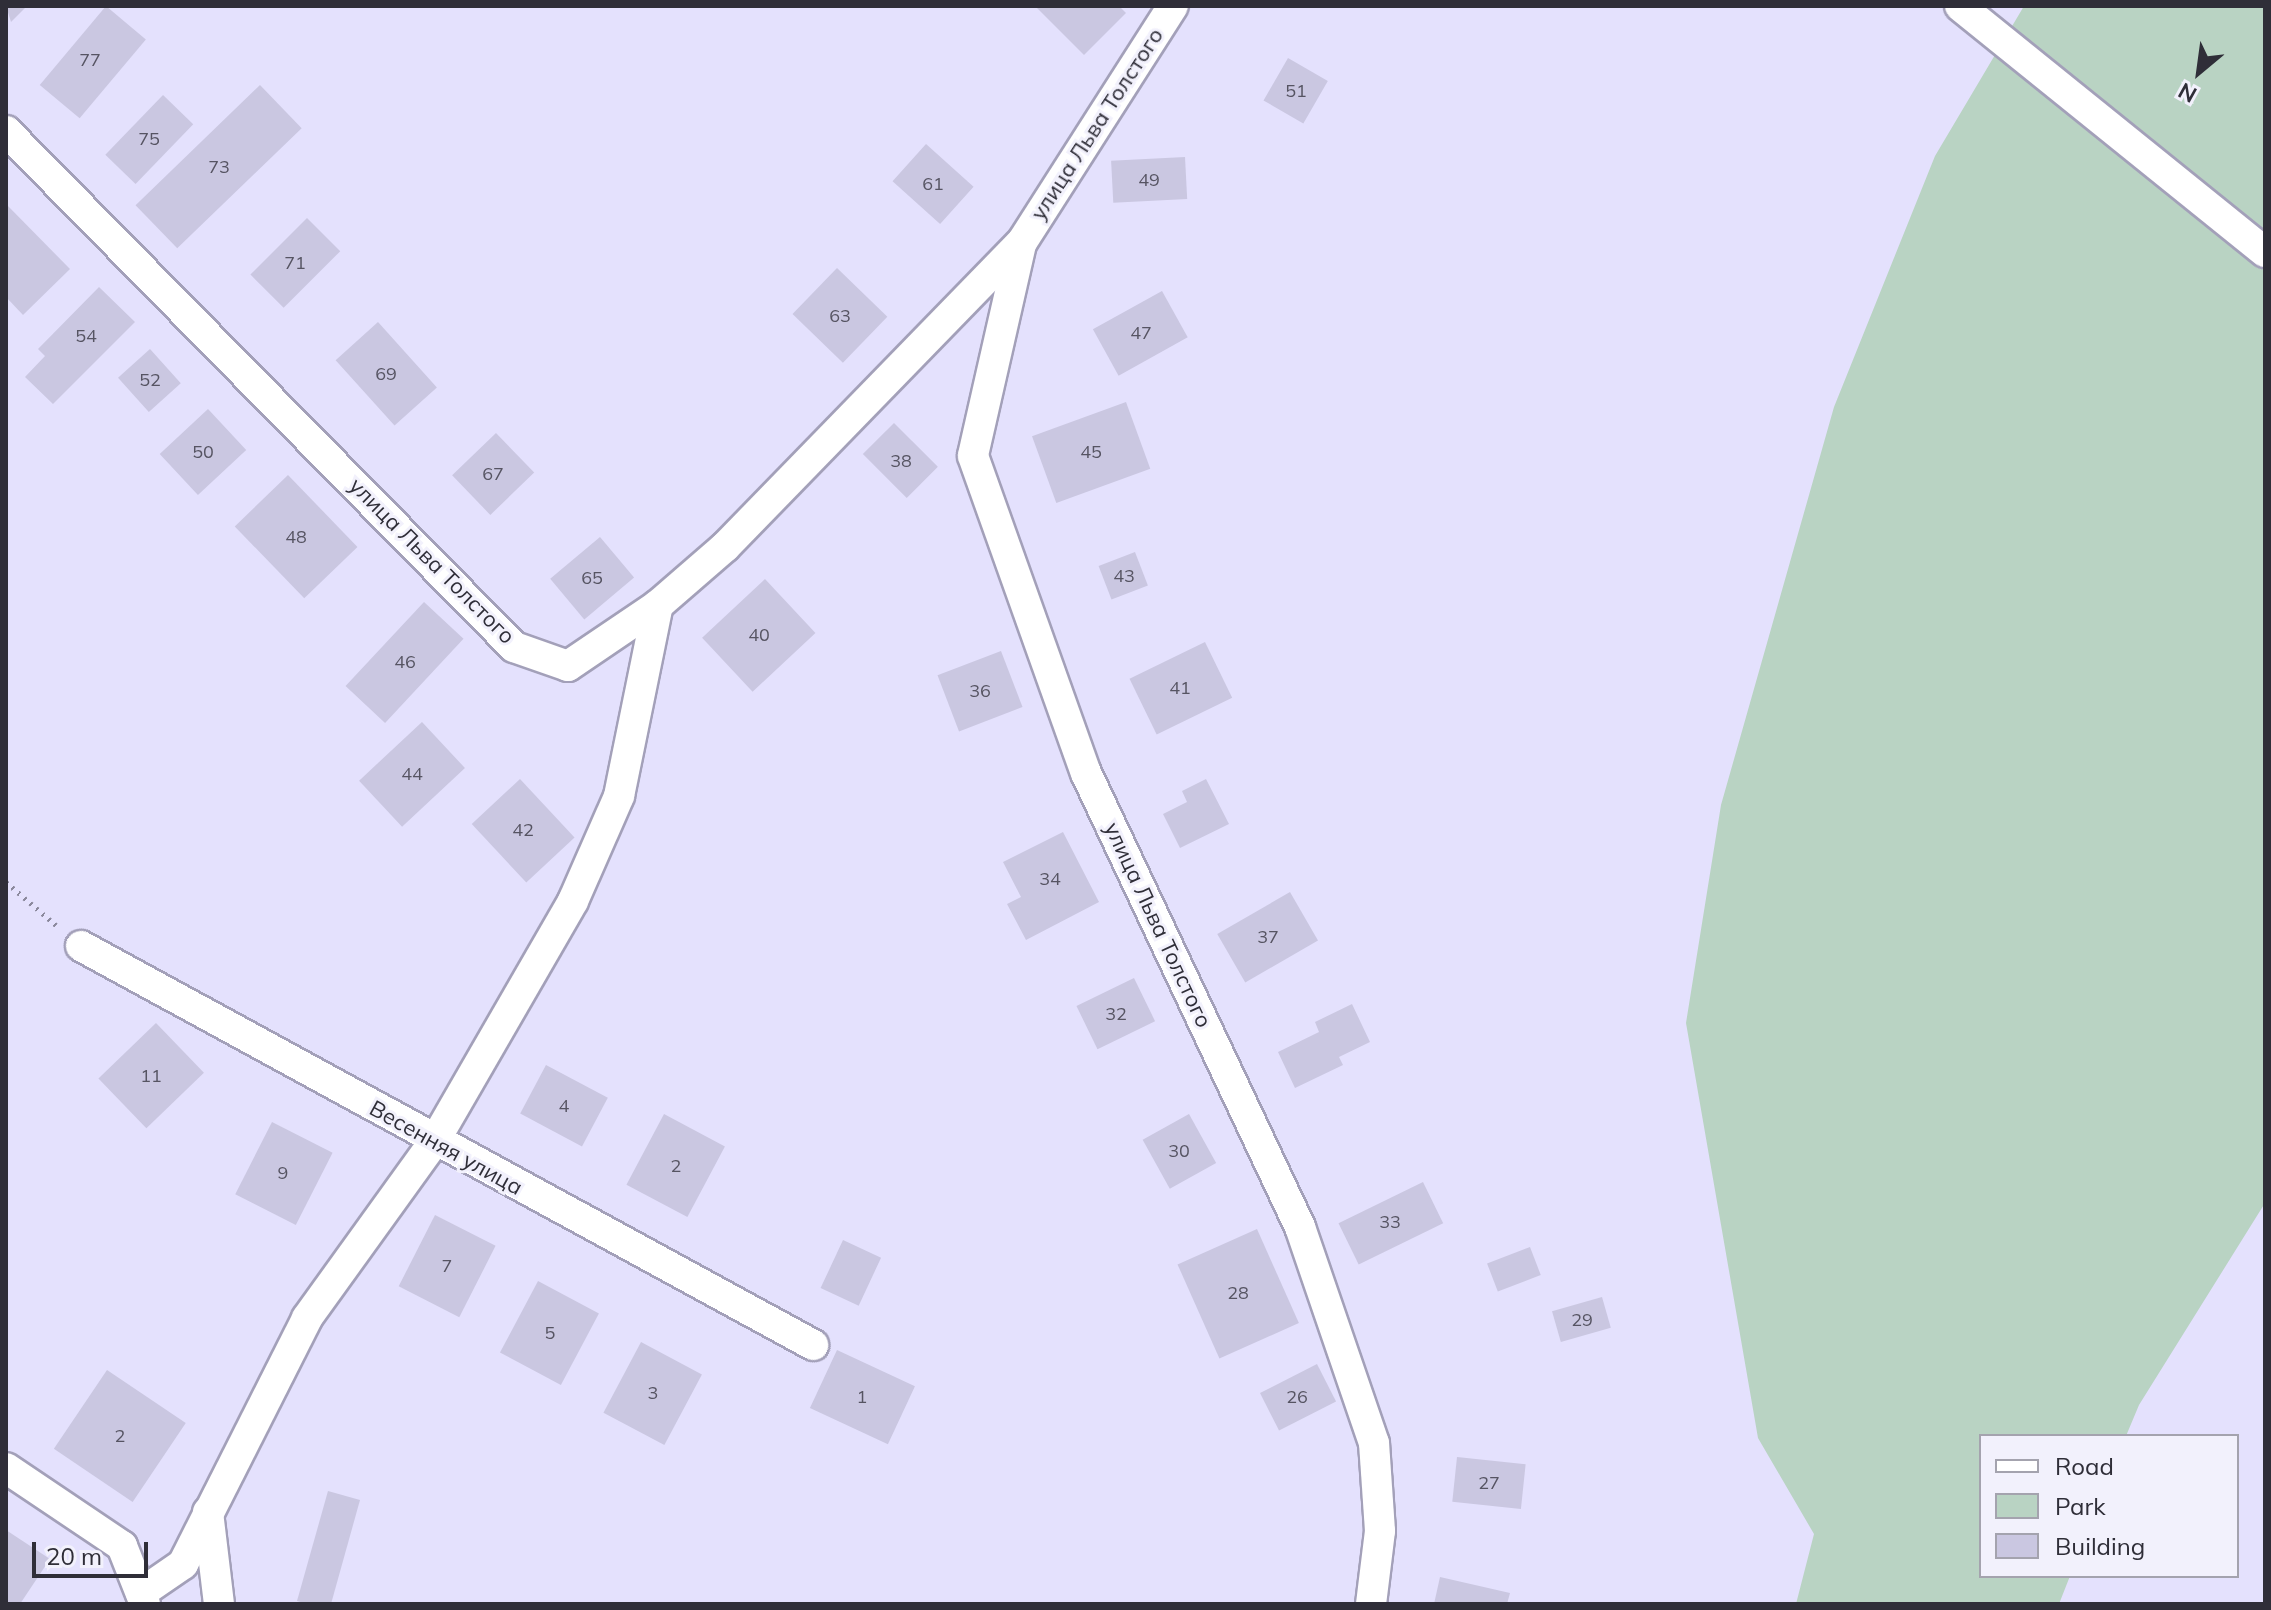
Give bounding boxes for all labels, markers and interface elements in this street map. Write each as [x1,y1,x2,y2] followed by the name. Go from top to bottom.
[1025,23,1169,225] street label: улица Льва Толстого
[2159,32,2239,112] north arrow
[79,49,101,71] house number: 77
[2173,77,2201,109] text: N
[1285,80,1307,102] house number: 51
[138,128,160,150] house number: 75
[208,156,230,178] house number: 73
[1138,169,1160,191] house number: 49
[922,173,944,195] house number: 61
[284,252,306,274] house number: 71
[829,305,851,327] house number: 63
[1130,322,1152,344] house number: 47
[75,325,97,347] house number: 54
[375,363,397,385] house number: 69
[139,369,161,391] house number: 52
[192,441,214,463] house number: 50
[1080,441,1102,463] house number: 45
[890,450,912,472] house number: 38
[482,463,504,485] house number: 67
[344,473,520,649] street label: улица Льва Толстого
[285,526,307,548] house number: 48
[1113,565,1135,587] house number: 43
[581,567,603,589] house number: 65
[748,624,770,646] house number: 40
[394,651,416,673] house number: 46
[1169,677,1191,699] house number: 41
[969,680,991,702] house number: 36
[401,763,423,785] house number: 44
[1099,818,1217,1032] street label: улица Льва Толстого
[512,819,534,841] house number: 42
[1039,868,1061,890] house number: 34
[1257,926,1279,948] house number: 37
[1105,1003,1127,1025] house number: 32
[140,1065,162,1087] house number: 11
[365,1095,527,1201] street label: Весенняя улица
[559,1095,569,1117] house number: 4
[1168,1140,1190,1162] house number: 30
[671,1155,681,1177] house number: 2
[278,1162,288,1184] house number: 9
[1379,1211,1401,1233] house number: 33
[442,1255,452,1277] house number: 7
[1227,1282,1249,1304] house number: 28
[1571,1309,1593,1331] house number: 29
[545,1322,555,1344] house number: 5
[648,1382,658,1404] house number: 3
[857,1386,867,1408] house number: 1
[1286,1386,1308,1408] house number: 26
[115,1425,125,1447] house number: 2
[1979,1434,2239,1578] legend
[2055,1451,2114,1481] text: Road
[1478,1472,1500,1494] house number: 27
[2055,1491,2106,1521] text: Park
[36,1526,152,1576] scale bar
[2055,1531,2145,1561] text: Building
[46,1541,102,1571] text: 20 m

